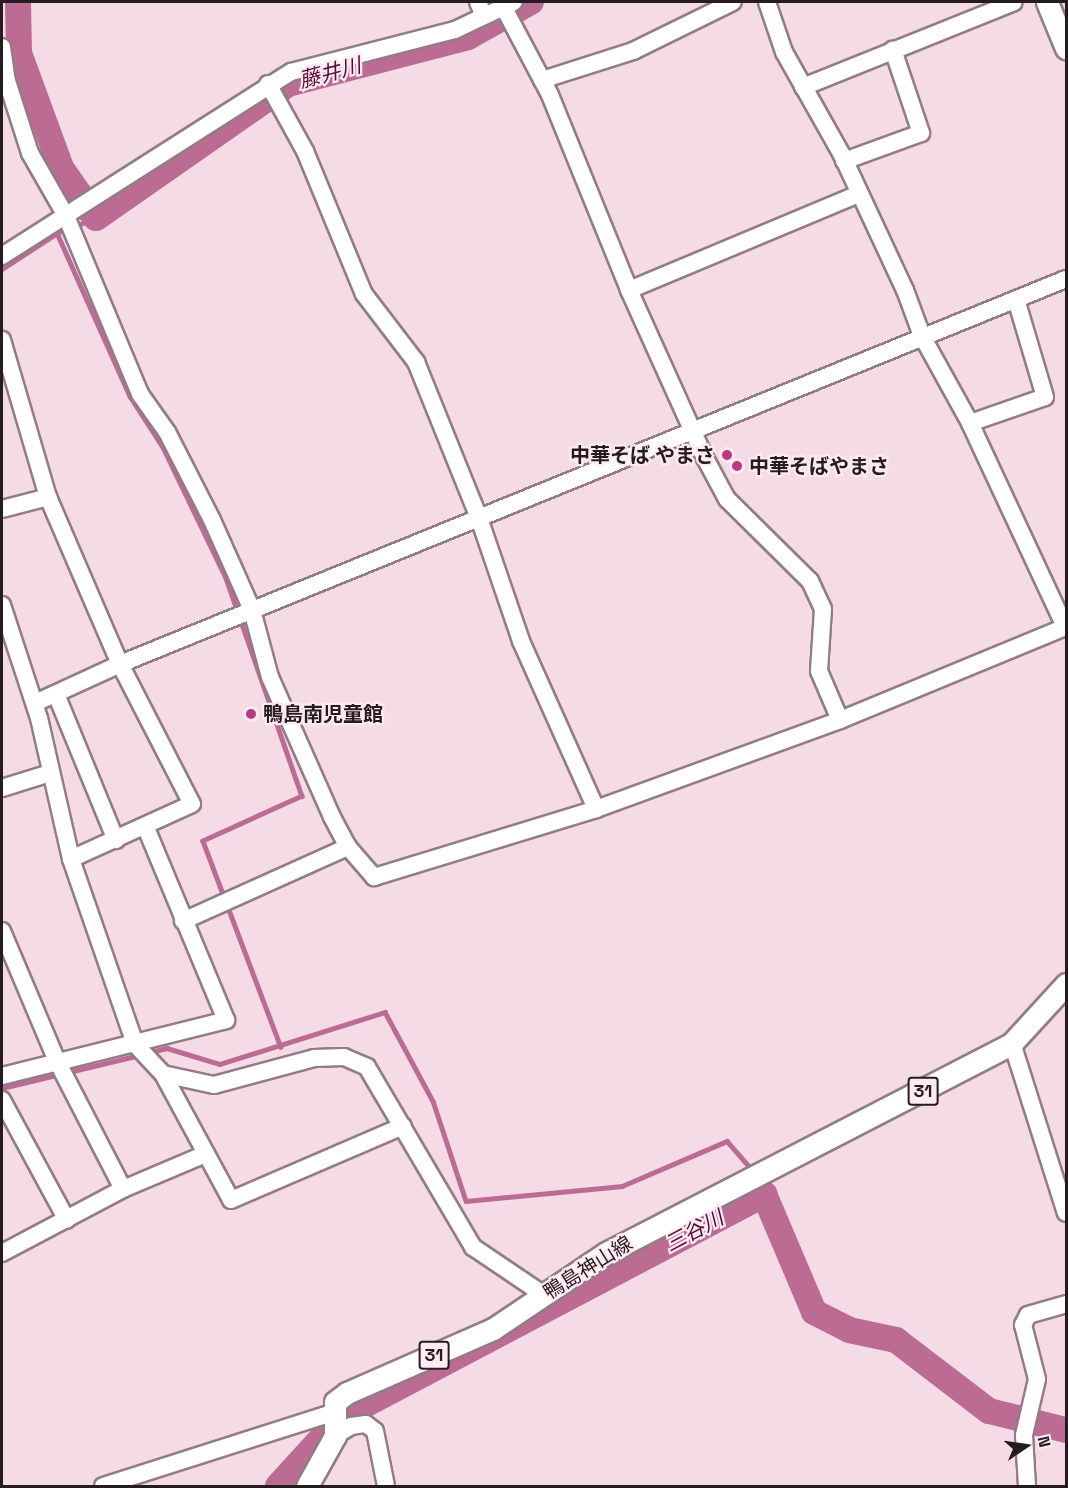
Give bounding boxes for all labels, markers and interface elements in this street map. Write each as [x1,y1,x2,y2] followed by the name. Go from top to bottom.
[296,53,364,93] water label: 藤井川
[570,443,715,467] place label: 中華そば やまさ
[720,448,734,462] marker: 中華そば やまさ
[749,454,889,478] place label: 中華そばやまさ
[730,459,744,473] marker: 中華そばやまさ
[263,702,383,726] place label: 鴨島南児童館
[244,707,258,721] marker: 鴨島南児童館
[906,1076,940,1106] road number: 31
[660,1205,728,1257] water label: 三谷川
[539,1231,637,1305] street label: 鴨島神山線
[418,1340,450,1370] road number: 31
[996,1416,1056,1476] north arrow
[1033,1434,1055,1449] text: N

